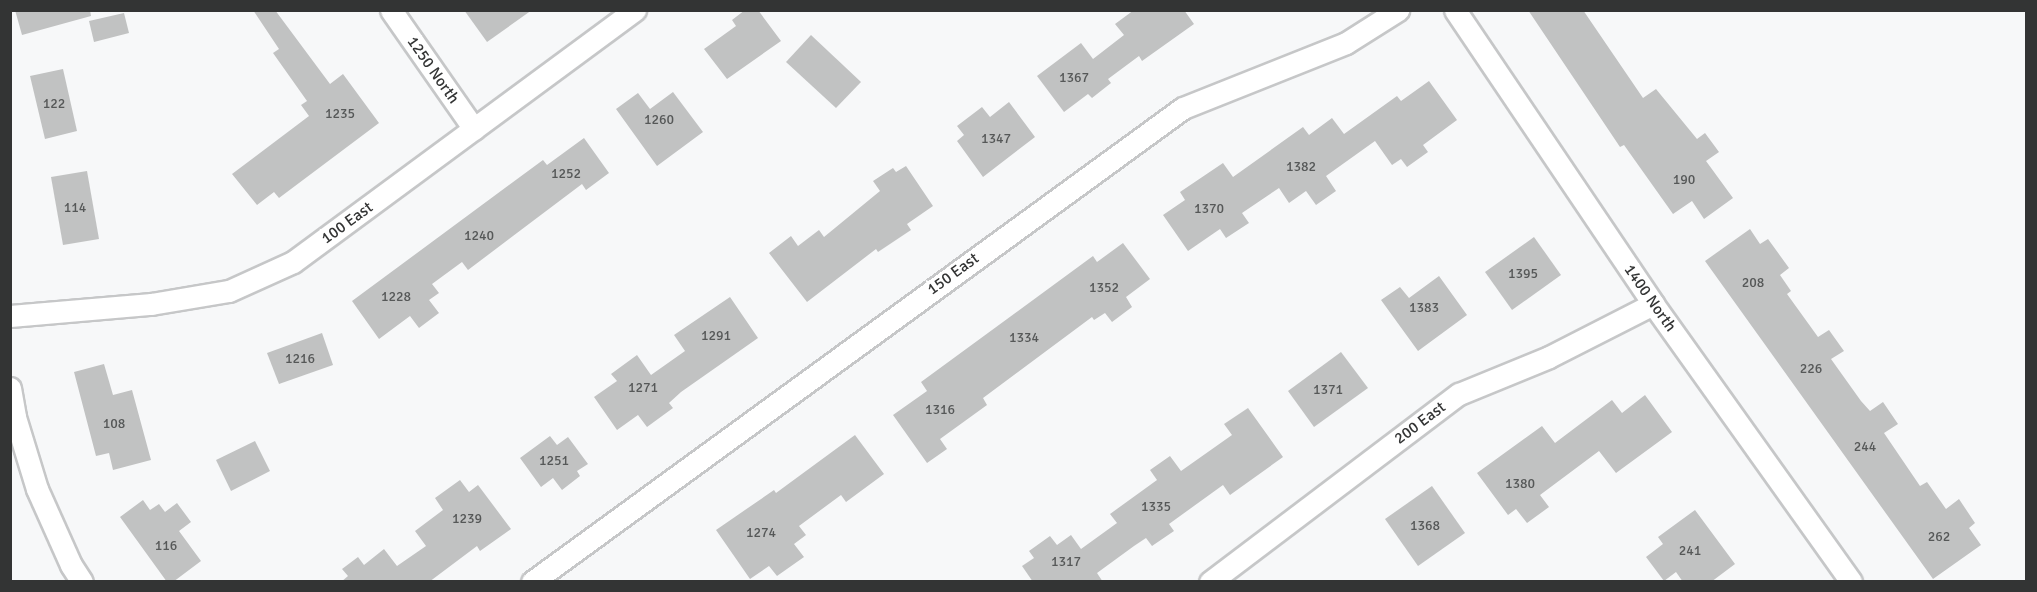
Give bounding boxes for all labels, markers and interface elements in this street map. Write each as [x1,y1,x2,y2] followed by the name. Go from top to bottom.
[403,33,463,107] street label: 1250 North
[1059,70,1089,86] house number: 1367
[43,96,65,112] house number: 122
[325,106,355,122] house number: 1235
[644,112,674,128] house number: 1260
[981,131,1011,147] house number: 1347
[1286,159,1316,175] house number: 1382
[551,166,581,182] house number: 1252
[1673,172,1695,188] house number: 190
[317,198,377,248] street label: 100 East
[64,200,86,216] house number: 114
[1194,201,1224,217] house number: 1370
[464,228,494,244] house number: 1240
[923,249,983,299] street label: 150 East
[1620,261,1680,335] street label: 1400 North
[1508,266,1538,282] house number: 1395
[1742,275,1764,291] house number: 208
[1089,280,1119,296] house number: 1352
[381,289,411,305] house number: 1228
[1409,300,1439,316] house number: 1383
[701,328,731,344] house number: 1291
[1009,330,1039,346] house number: 1334
[285,351,315,367] house number: 1216
[1800,361,1822,377] house number: 226
[628,380,658,396] house number: 1271
[1313,382,1343,398] house number: 1371
[1391,398,1449,448] street label: 200 East
[925,402,955,418] house number: 1316
[103,416,125,432] house number: 108
[1854,439,1876,455] house number: 244
[539,453,569,469] house number: 1251
[1505,476,1535,492] house number: 1380
[1141,499,1171,515] house number: 1335
[452,511,482,527] house number: 1239
[1410,518,1440,534] house number: 1368
[746,525,776,541] house number: 1274
[1928,529,1950,545] house number: 262
[155,538,177,554] house number: 116
[1679,543,1701,559] house number: 241
[1051,554,1081,570] house number: 1317

